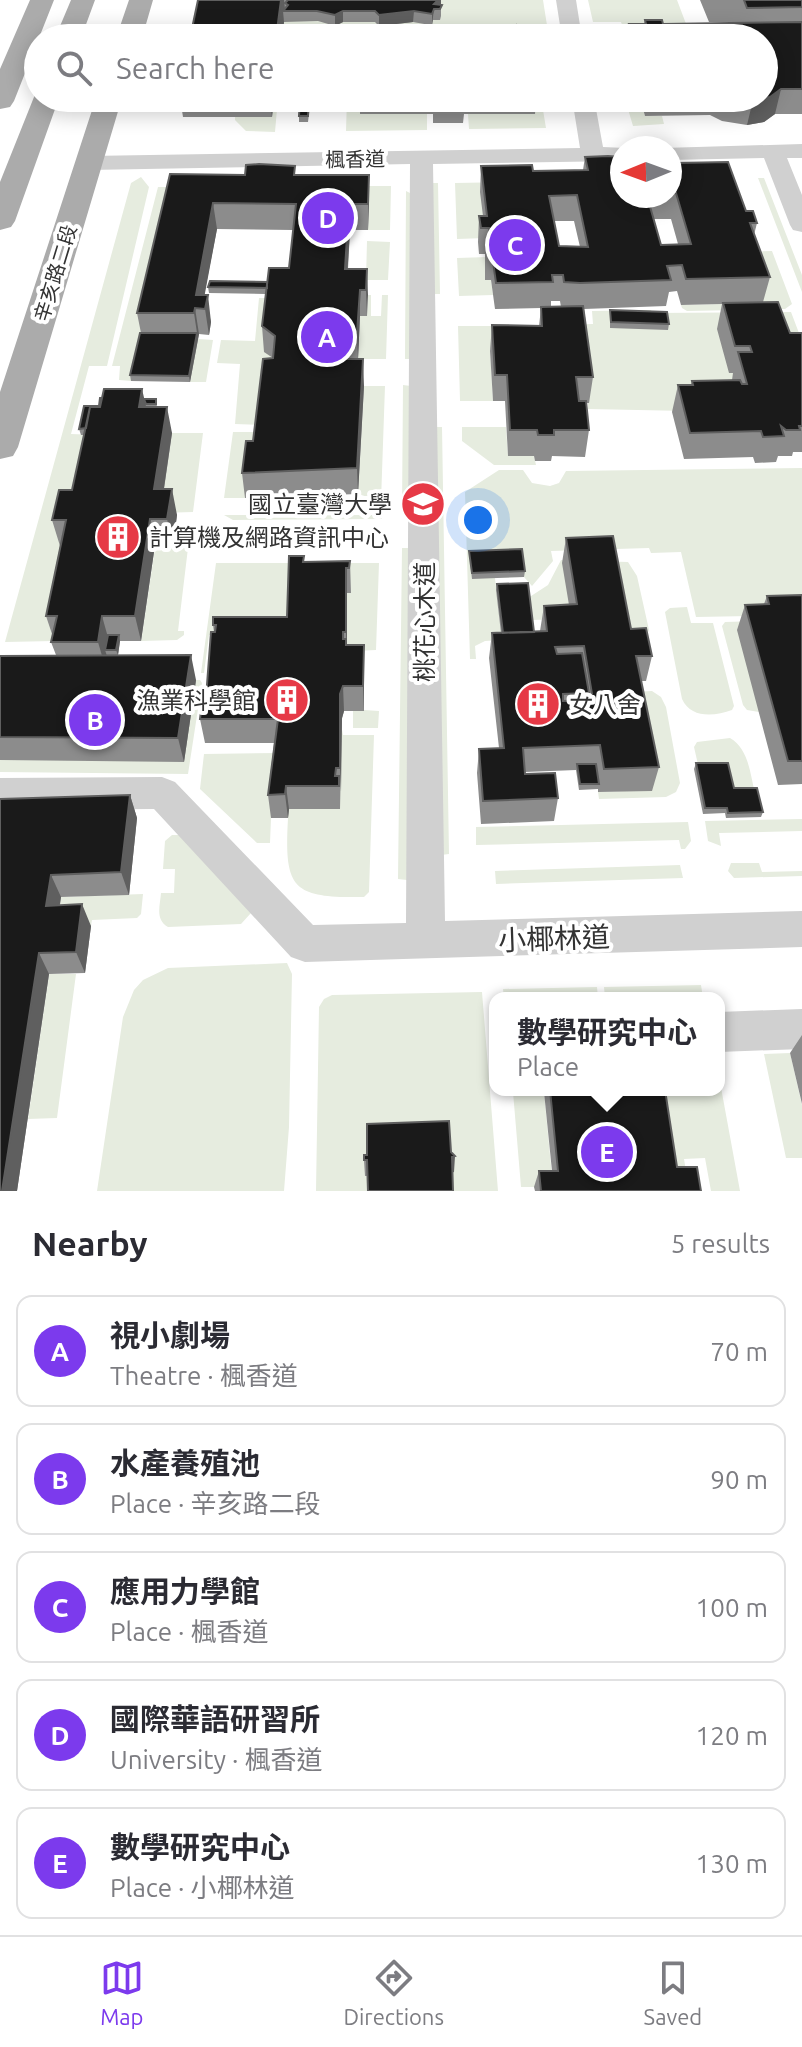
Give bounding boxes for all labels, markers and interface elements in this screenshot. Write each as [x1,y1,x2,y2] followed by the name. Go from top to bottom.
[24,24,778,112] search box
[52,46,96,90] icon: search
[116,51,275,85] text: Search here
[610,136,682,208] north arrow
[325,147,385,171] street label: 楓香道
[302,188,354,248] pin: D
[489,215,541,275] pin: C
[29,222,81,324] street label: 辛亥路二段
[301,307,353,367] pin: A
[399,480,447,528] school or university icon: 國立臺灣大學
[248,491,392,518] place label: 國立臺灣大學
[458,500,498,540] your location
[94,513,142,561] building icon: 計算機及網路資訊中心
[149,524,389,551] place label: 計算機及網路資訊中心
[411,562,438,682] street label: 桃花心木道
[263,676,311,724] building icon: 漁業科學館
[514,680,562,728] building icon: 女八舍
[136,687,256,714] place label: 漁業科學館
[69,690,121,750] pin: B
[569,691,641,718] place label: 女八舍
[497,921,611,955] street label: 小椰林道
[489,992,725,1096] popup
[517,1015,697,1049] text: 數學研究中心
[517,1052,579,1081] text: Place
[581,1122,633,1182] pin: E
[32,1224,147,1262] text: Nearby
[671,1229,770,1258] text: 5 results
[110,1318,230,1352] text: 視小劇場
[51,1337,69,1366] text: A
[710,1337,768,1366] text: 70 m
[110,1361,298,1390] text: Theatre · 楓香道
[110,1446,260,1480] text: 水產養殖池
[51,1465,69,1494] text: B
[710,1465,768,1494] text: 90 m
[110,1489,320,1518] text: Place · 辛亥路二段
[110,1574,260,1608] text: 應用力學館
[52,1593,68,1622] text: C
[696,1593,768,1622] text: 100 m
[110,1617,268,1646] text: Place · 楓香道
[110,1702,320,1736] text: 國際華語研習所
[51,1721,69,1750] text: D
[696,1721,768,1750] text: 120 m
[110,1745,322,1774] text: University · 楓香道
[110,1830,290,1864] text: 數學研究中心
[52,1849,68,1878] text: E
[696,1849,768,1878] text: 130 m
[110,1873,294,1902] text: Place · 小椰林道
[100,1956,144,2029] tab: Map
[343,1956,444,2029] tab: Directions
[644,1956,702,2029] tab: Saved

